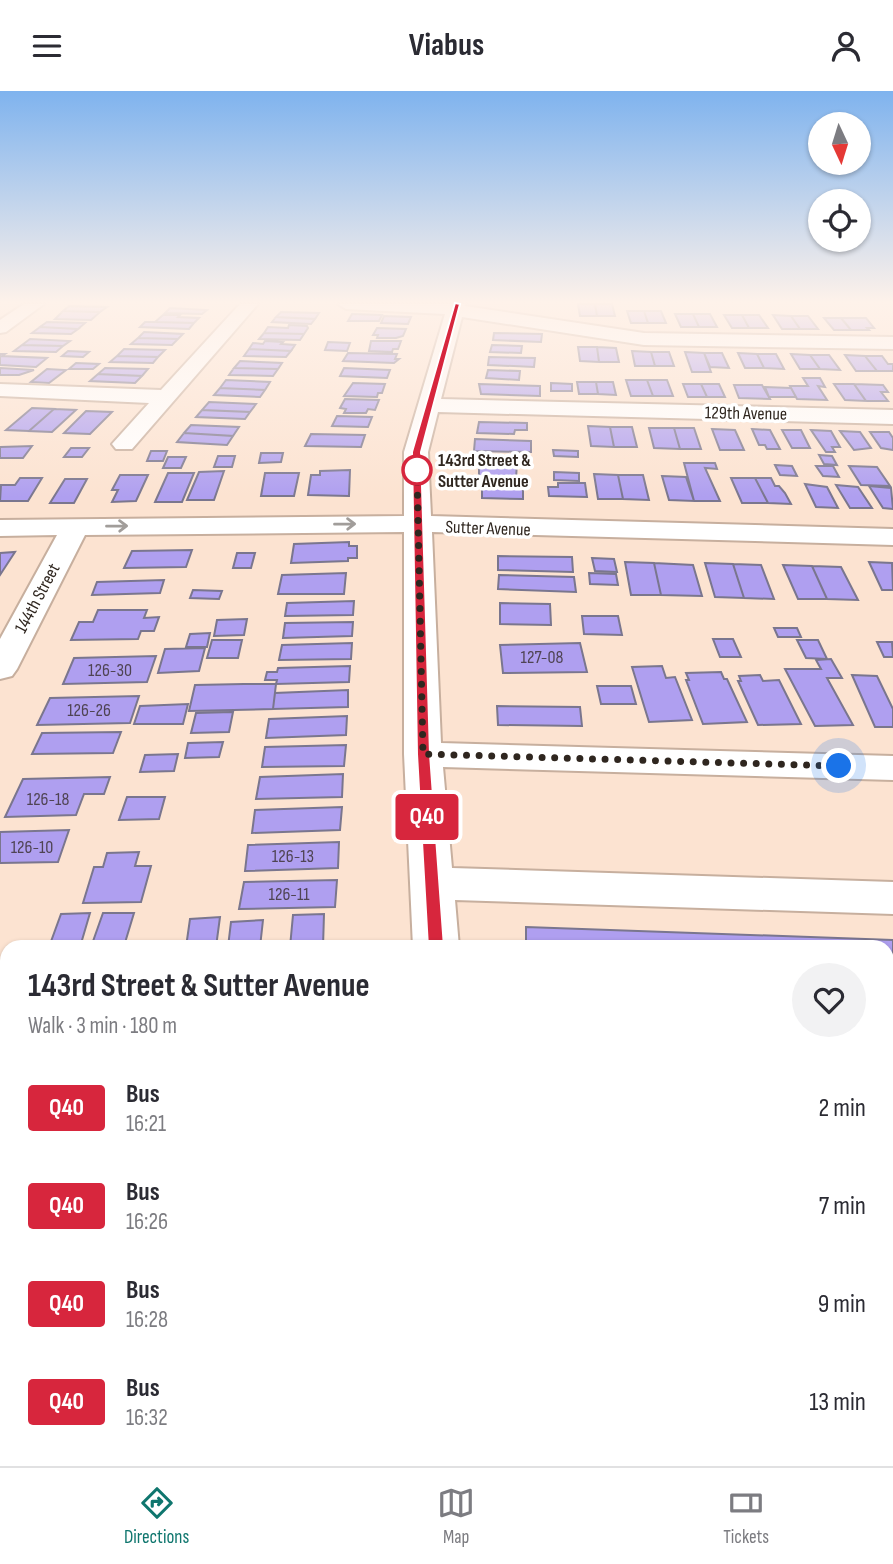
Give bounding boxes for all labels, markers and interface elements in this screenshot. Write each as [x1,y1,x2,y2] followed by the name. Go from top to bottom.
[409,26,484,65] text: Viabus
[28,27,66,65] icon: menu
[827,27,865,65] icon: person
[808,112,872,175] north arrow
[808,112,871,252] map controls
[808,189,871,252] button: locate
[705,402,787,425] street label: 129th Avenue
[438,450,531,492] place label: 143rd Street & Sutter Avenue
[402,455,432,485] marker: 143rd Street & Sutter Avenue
[333,517,356,531] one-way arrow
[445,517,531,540] street label: Sutter Avenue
[105,520,128,533] one-way arrow
[10,560,65,636] street label: 144th Street
[521,647,563,668] house number: 127-08
[88,660,132,681] house number: 126-30
[67,700,111,721] house number: 126-26
[821,748,856,783] your location
[27,789,69,810] house number: 126-18
[387,794,467,840] line badge: Q40
[409,802,445,831] text: Q40
[11,837,53,858] house number: 126-10
[272,846,314,867] house number: 126-13
[268,884,310,905] house number: 126-11
[792,963,866,1037] button: heart
[28,966,369,1006] text: 143rd Street & Sutter Avenue
[28,1012,177,1040] text: Walk · 3 min · 180 m
[126,1079,160,1110] text: Bus
[49,1093,84,1122] text: Q40
[818,1093,866,1124] text: 2 min
[126,1110,166,1138] text: 16:21
[126,1177,160,1208] text: Bus
[49,1191,84,1220] text: Q40
[819,1191,866,1222] text: 7 min
[126,1208,168,1236] text: 16:26
[126,1275,160,1306] text: Bus
[49,1289,84,1318] text: Q40
[818,1289,866,1320] text: 9 min
[126,1306,168,1334] text: 16:28
[126,1373,160,1404] text: Bus
[49,1387,84,1416] text: Q40
[809,1387,866,1418] text: 13 min
[126,1404,168,1432] text: 16:32
[124,1484,189,1549] tab: Directions
[437,1484,475,1549] tab: Map
[723,1484,769,1549] tab: Tickets

